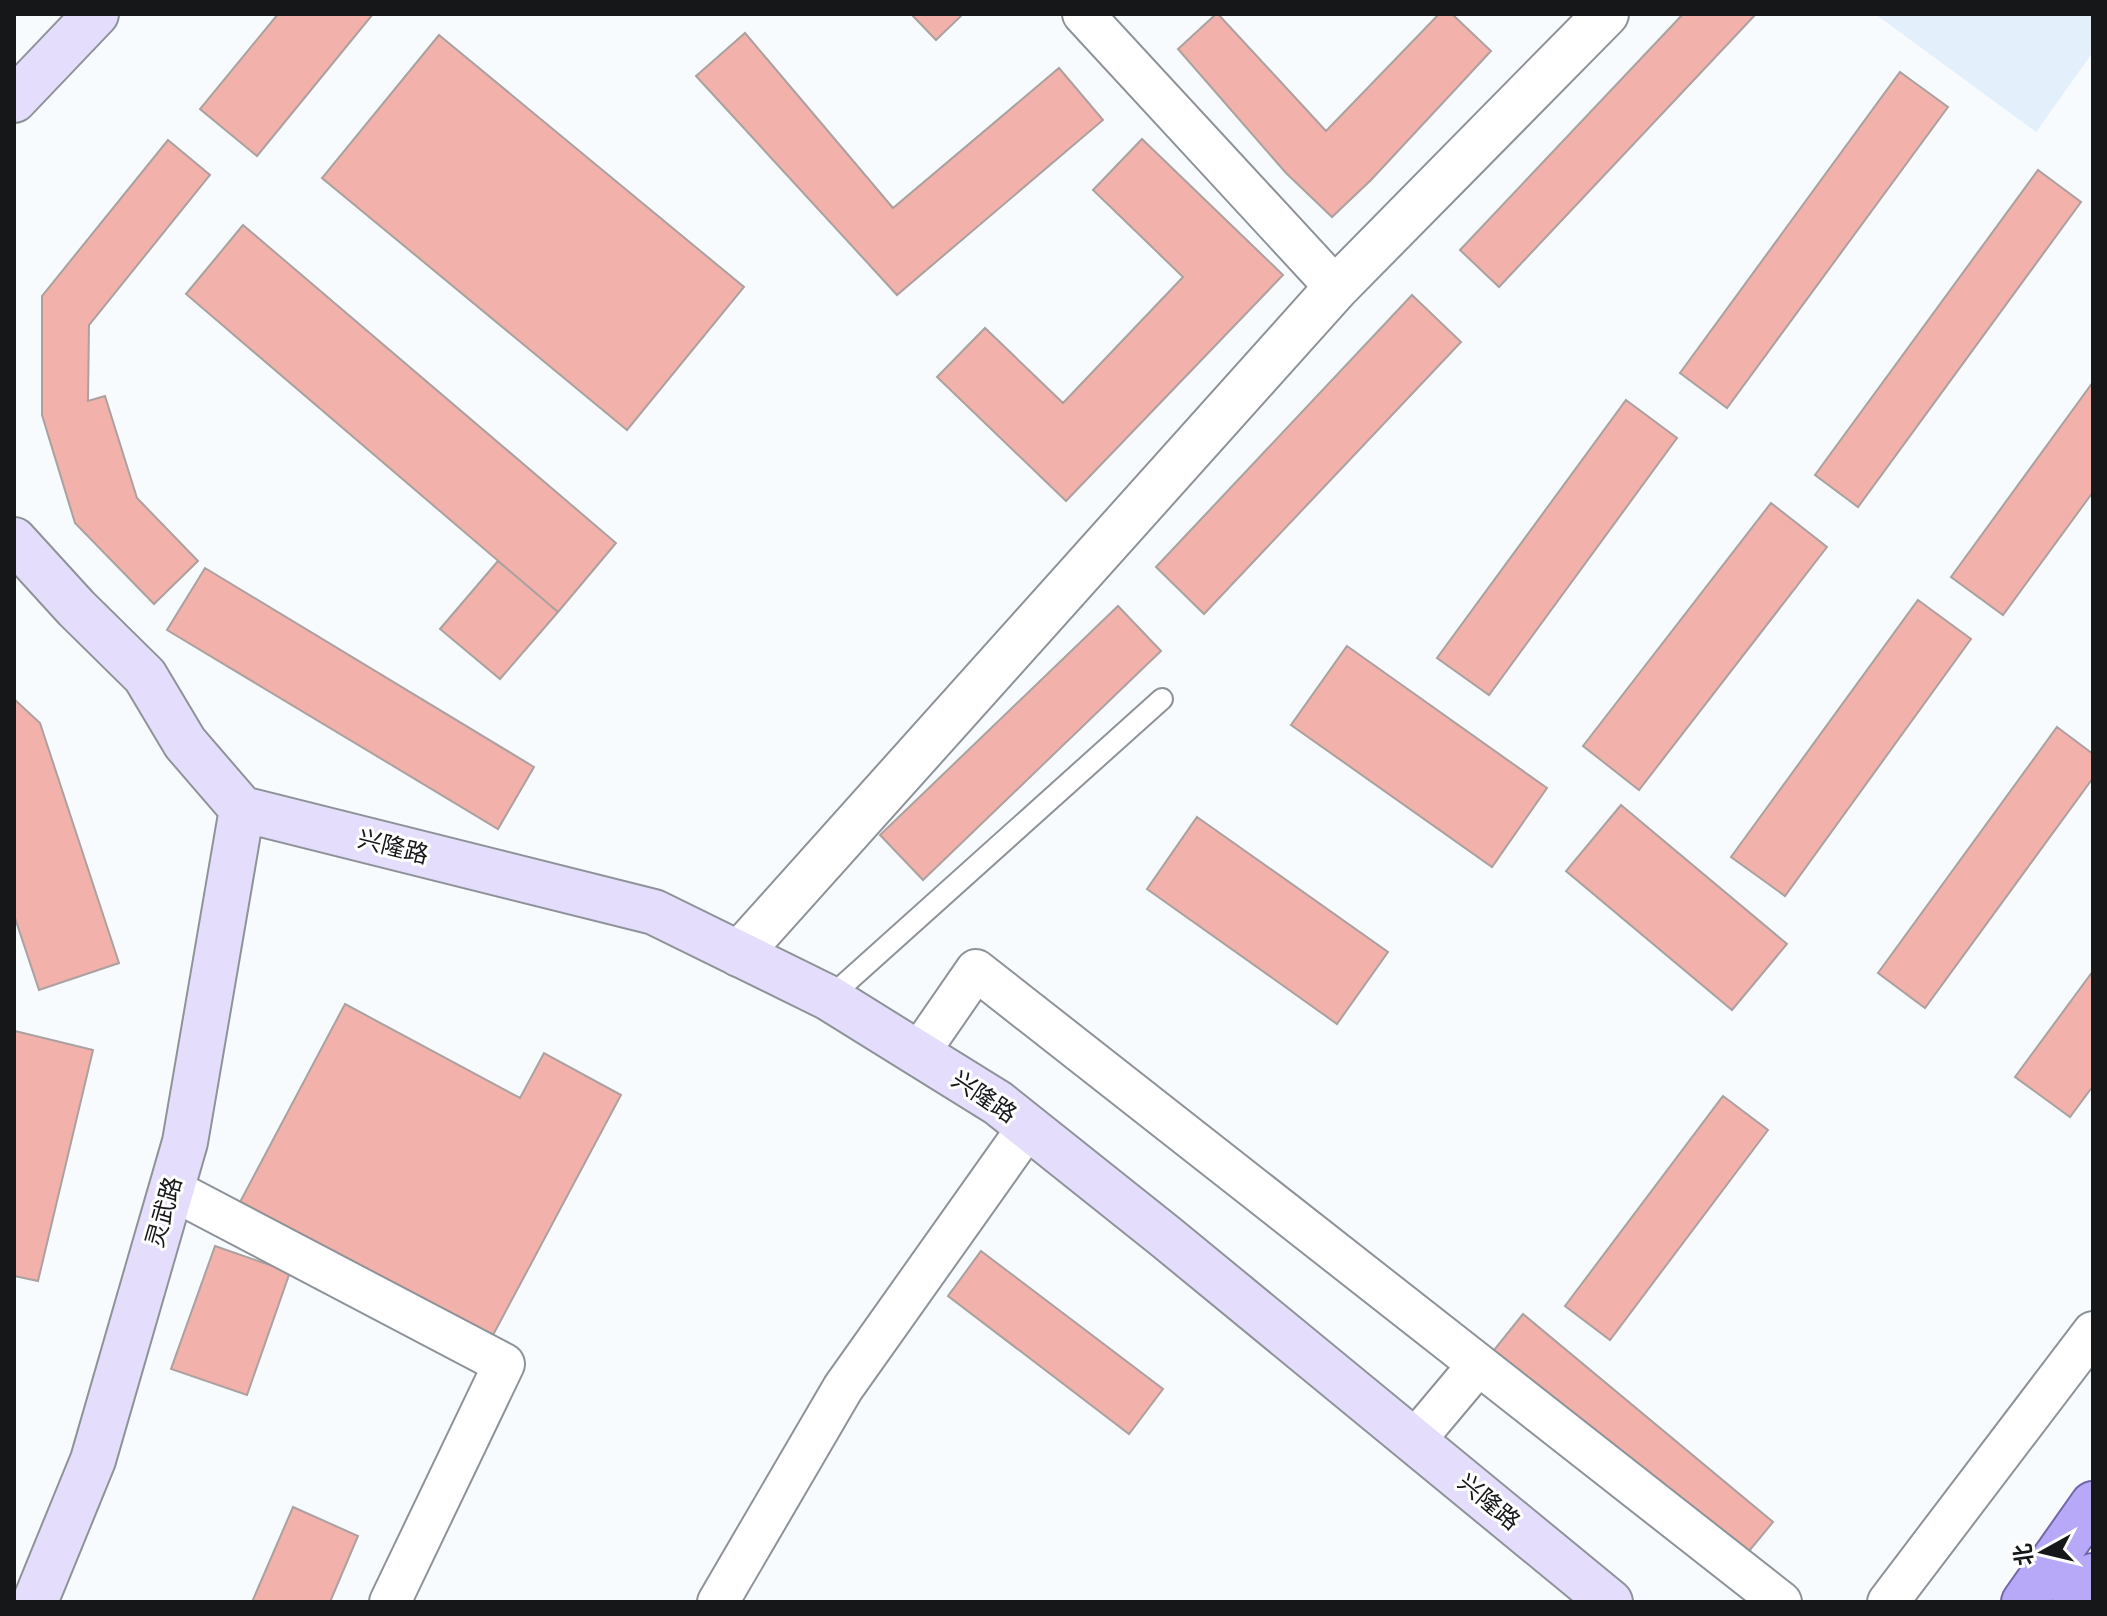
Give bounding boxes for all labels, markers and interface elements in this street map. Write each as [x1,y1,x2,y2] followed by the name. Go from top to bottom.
[354,823,432,870] street label: 兴隆路
[946,1064,1023,1130] street label: 兴隆路
[139,1173,188,1251] street label: 灵武路
[1452,1467,1527,1537] street label: 兴隆路
[2003,1512,2083,1592] north arrow
[2008,1542,2039,1568] text: 北

